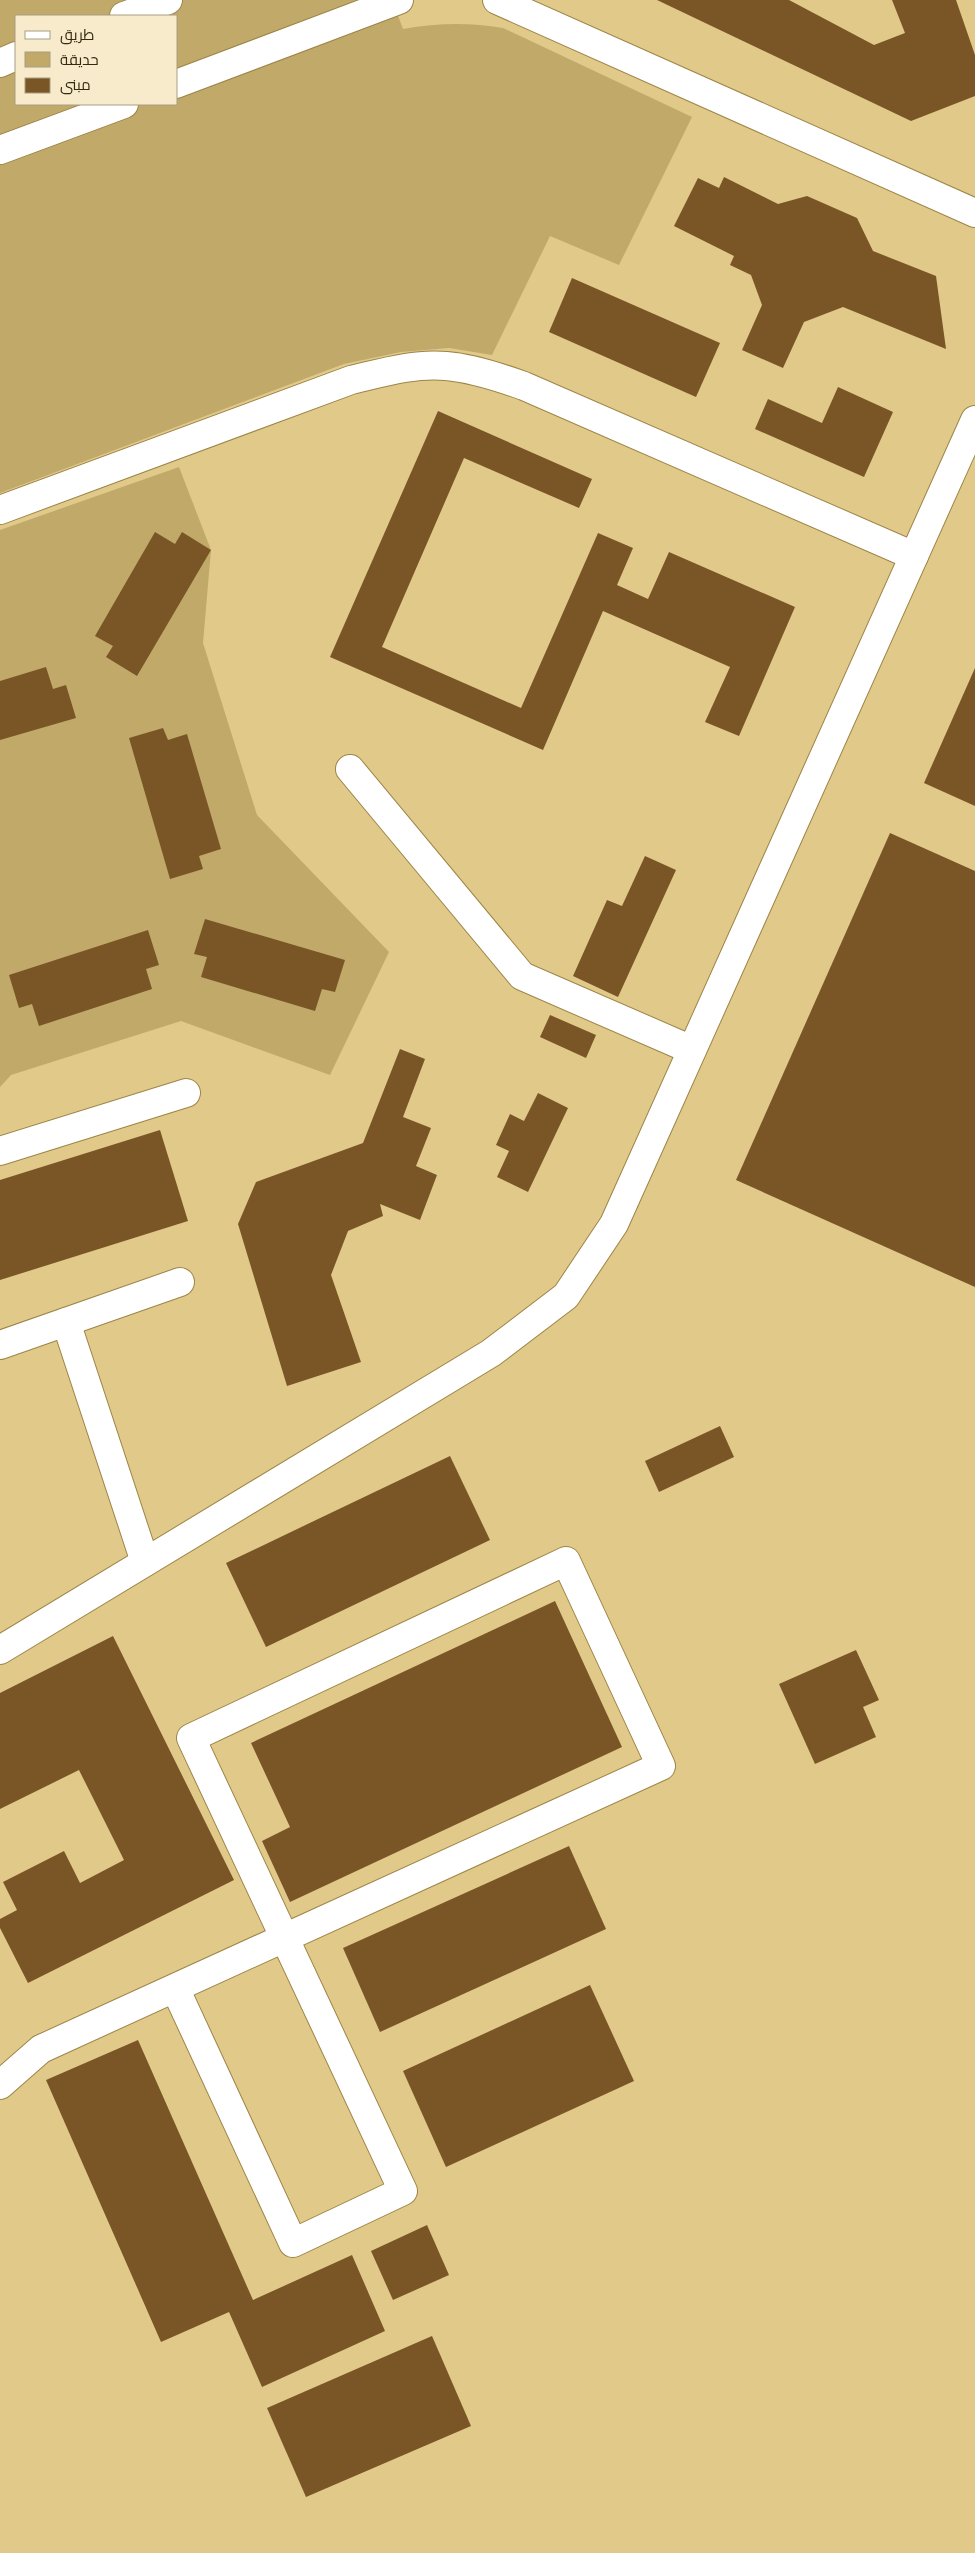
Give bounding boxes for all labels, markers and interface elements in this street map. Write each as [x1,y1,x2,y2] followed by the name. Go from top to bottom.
[15,15,178,105] legend
[60,26,94,45] text: طريق
[60,51,99,69] text: حديقة
[60,76,91,95] text: مبنى

